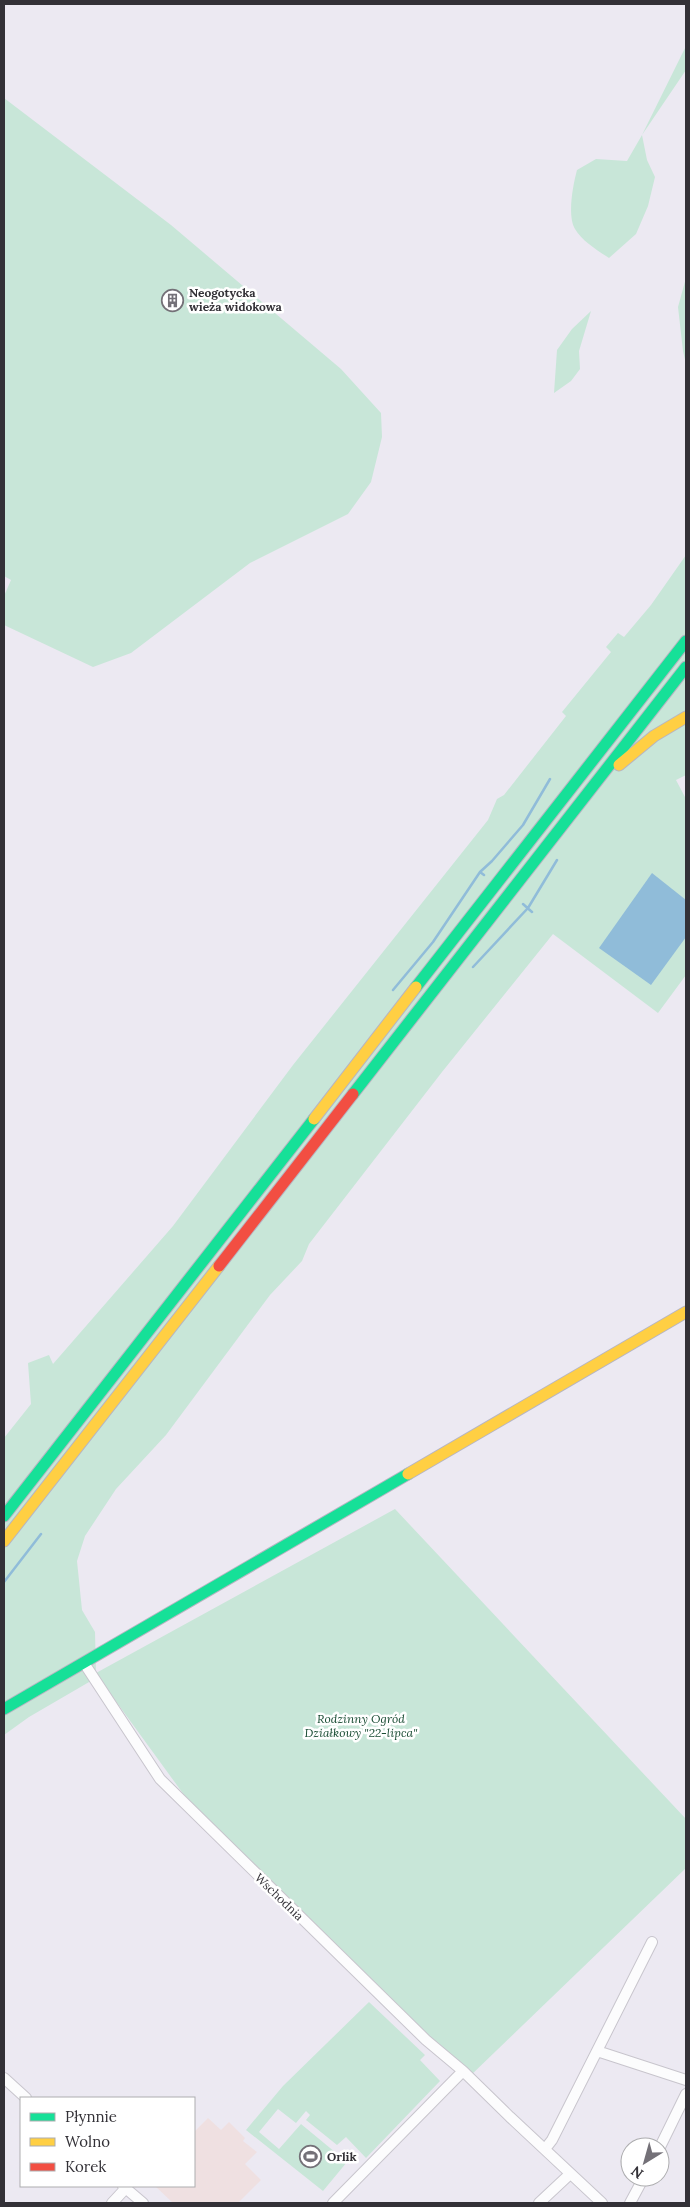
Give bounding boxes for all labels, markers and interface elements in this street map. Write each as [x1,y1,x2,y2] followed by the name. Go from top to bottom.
[189,285,282,314] place label: Neogotycka wieża widokowa
[161,288,185,312] building icon: Neogotycka wieża widokowa
[305,1711,417,1740] park label: Rodzinny Ogród Działkowy "22-lipca"
[252,1870,307,1923] street label: Wschodnia
[20,2097,195,2187] legend
[65,2107,117,2126] text: Płynnie
[65,2132,110,2151] text: Wolno
[620,2137,670,2187] north arrow
[299,2145,323,2169] sports icon: Orlik
[327,2149,357,2164] place label: Orlik
[65,2157,106,2176] text: Korek
[627,2162,647,2183] text: N

